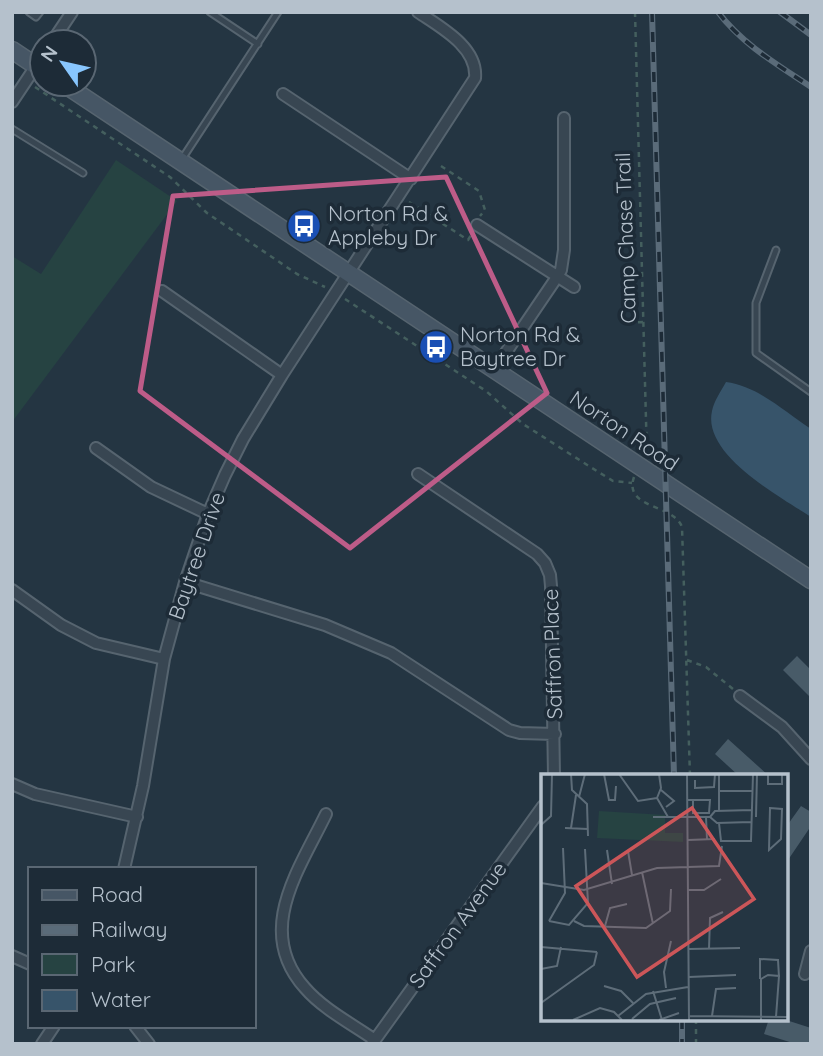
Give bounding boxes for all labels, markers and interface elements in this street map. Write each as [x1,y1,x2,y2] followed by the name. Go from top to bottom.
[28,28,98,98] north arrow
[35,41,63,66] text: N
[609,152,641,324] street label: Camp Chase Trail
[328,200,448,250] place label: Norton Rd & Appleby Dr
[285,207,323,245] bus stop icon: Norton Rd & Appleby Dr
[460,321,580,371] place label: Norton Rd & Baytree Dr
[417,328,455,366] bus stop icon: Norton Rd & Baytree Dr
[565,384,684,476] street label: Norton Road
[162,489,230,623] street label: Baytree Drive
[537,588,567,720] street label: Saffron Place
[541,774,788,1021] inset map
[403,856,512,993] street label: Saffron Avenue
[28,867,256,1028] legend
[91,881,143,907] text: Road
[91,916,167,942] text: Railway
[91,951,135,977] text: Park
[91,986,151,1012] text: Water

